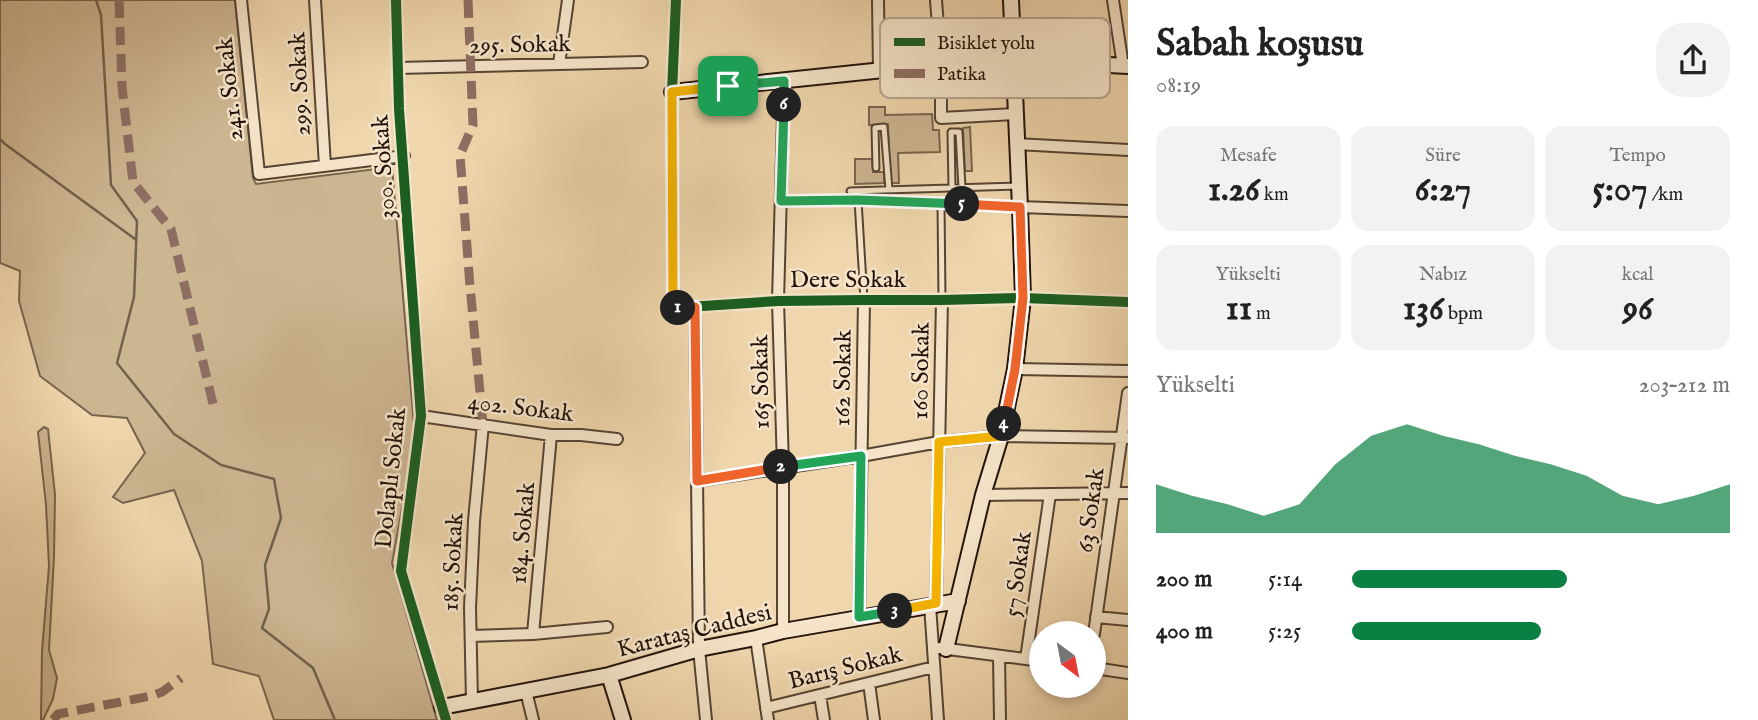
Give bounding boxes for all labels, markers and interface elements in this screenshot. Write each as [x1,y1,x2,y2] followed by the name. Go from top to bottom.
[880,18,1110,98] legend
[1156,21,1364,69] text: Sabah koşusu
[1656,23,1730,97] button: share
[469,29,571,62] street label: 295. Sokak
[282,31,319,137] street label: 299. Sokak
[937,32,1035,56] text: Bisiklet yolu
[210,36,251,142] street label: 241. Sokak
[698,56,758,116] pin
[937,63,987,87] text: Patika
[709,67,747,105] icon: arrive
[1156,71,1201,100] text: 08:19
[766,88,802,122] pin: 6
[779,92,788,116] text: 6
[365,114,404,220] street label: 300. Sokak
[1220,144,1277,168] text: Mesafe
[1425,144,1461,168] text: Süre
[1610,144,1666,168] text: Tempo
[1208,168,1260,213] text: 1.26
[1415,168,1471,213] text: 6:27
[1592,168,1648,213] text: 5:07
[1260,183,1289,207] text: km
[1648,183,1683,207] text: /km
[944,186,979,222] pin: 5
[958,191,965,215] text: 5
[1216,263,1281,287] text: Yükselti
[1419,263,1467,287] text: Nabız
[1622,263,1654,287] text: kcal
[790,265,906,296] street label: Dere Sokak
[1226,287,1252,332] text: 11
[1403,287,1444,332] text: 136
[1623,287,1653,332] text: 96
[660,290,696,326] pin: 1
[674,295,681,319] text: 1
[1252,302,1271,326] text: m
[1444,302,1483,326] text: bpm
[905,322,938,420] street label: 160 Sokak
[827,329,860,427] street label: 162 Sokak
[745,334,778,429] street label: 165 Sokak
[1156,371,1235,400] text: Yükselti
[1639,371,1730,400] text: 203–212 m
[466,387,576,430] street label: 402. Sokak
[369,406,414,550] street label: Dolaplı Sokak
[986,406,1021,442] pin: 4
[999,411,1008,435] text: 4
[764,449,798,484] pin: 2
[776,454,785,478] text: 2
[1070,466,1113,555] street label: 63 Sokak
[504,481,543,585] street label: 184. Sokak
[435,512,472,612] street label: 185. Sokak
[997,529,1040,619] street label: 57 Sokak
[1156,565,1212,594] text: 200 m
[1268,565,1302,594] text: 5:14
[878,594,912,628] pin: 3
[614,597,775,666] street label: Karataş Caddesi
[891,598,898,622] text: 3
[1156,617,1213,646] text: 400 m
[1268,617,1301,646] text: 5:25
[1029,621,1106,698] north arrow
[1029,621,1106,698] map controls
[785,639,906,698] street label: Barış Sokak

